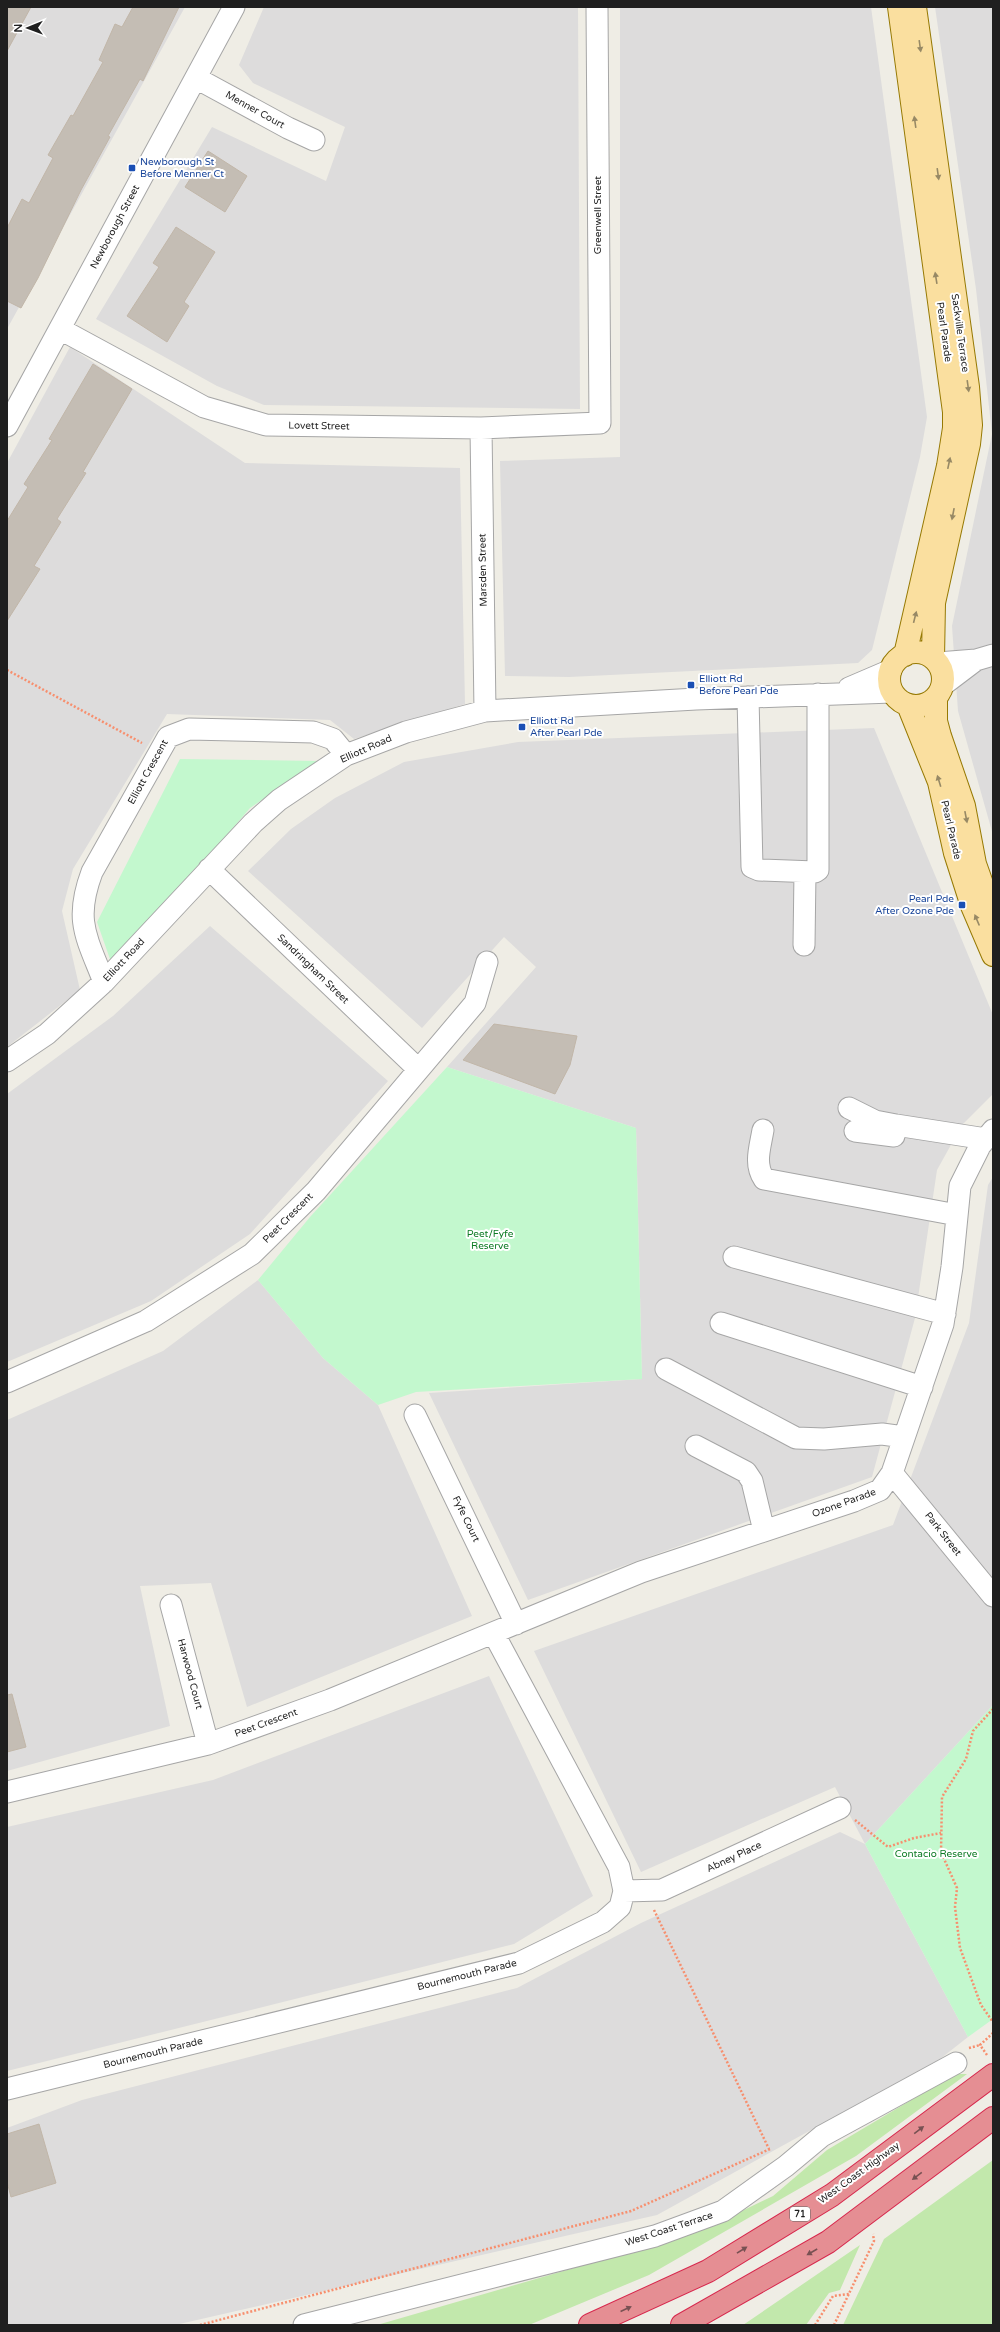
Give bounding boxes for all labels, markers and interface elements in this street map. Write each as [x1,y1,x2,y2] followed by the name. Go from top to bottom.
[8,8,48,48] north arrow
[12,24,25,33] text: N
[917,40,924,52] one-way arrow
[223,89,287,131] street label: Menner Court
[912,116,918,128] one-way arrow
[140,156,224,180] place label: Newborough St Before Menner Ct
[127,163,137,173] marker: Newborough St Before Menner Ct
[935,168,941,181] one-way arrow
[592,176,604,254] street label: Greenwell Street
[88,183,142,271] street label: Newborough Street
[933,272,939,284] one-way arrow
[949,293,971,373] street label: Sackville Terrace
[934,301,954,363] street label: Pearl Parade
[965,380,971,392] one-way arrow
[288,419,350,433] street label: Lovett Street
[946,456,952,469] one-way arrow
[949,508,955,520] one-way arrow
[476,533,490,607] street label: Marsden Street
[912,611,918,623] one-way arrow
[699,673,779,697] place label: Elliott Rd Before Pearl Pde
[686,680,696,690] marker: Elliott Rd Before Pearl Pde
[530,715,602,739] place label: Elliott Rd After Pearl Pde
[517,722,527,732] marker: Elliott Rd After Pearl Pde
[338,732,394,766] street label: Elliott Road
[125,737,171,806] street label: Elliott Crescent
[936,775,942,787] one-way arrow
[938,799,964,861] street label: Pearl Parade
[963,811,969,823] one-way arrow
[875,893,954,917] place label: Pearl Pde After Ozone Pde
[957,900,967,910] marker: Pearl Pde After Ozone Pde
[974,913,980,925] one-way arrow
[275,932,351,1006] street label: Sandringham Street
[101,936,147,984] street label: Elliott Road
[260,1190,316,1246] street label: Peet Crescent
[467,1228,514,1252] park label: Peet/Fyfe Reserve
[810,1486,878,1520] street label: Ozone Parade
[450,1494,482,1544] street label: Fyfe Court
[922,1510,964,1559] street label: Park Street
[175,1637,205,1711] street label: Harwood Court
[233,1706,299,1740] street label: Peet Crescent
[705,1839,764,1875] street label: Abney Place
[895,1848,978,1860] park label: Contacio Reserve
[416,1957,518,1993] street label: Bournemouth Parade
[102,2035,204,2071] street label: Bournemouth Parade
[913,2126,924,2134] one-way arrow
[816,2139,902,2206] street label: West Coast Highway
[912,2172,923,2180] one-way arrow
[790,2207,810,2221] road number: 71
[624,2209,715,2249] street label: West Coast Terrace
[737,2246,747,2254] one-way arrow
[806,2248,818,2255] one-way arrow
[620,2306,632,2312] one-way arrow

